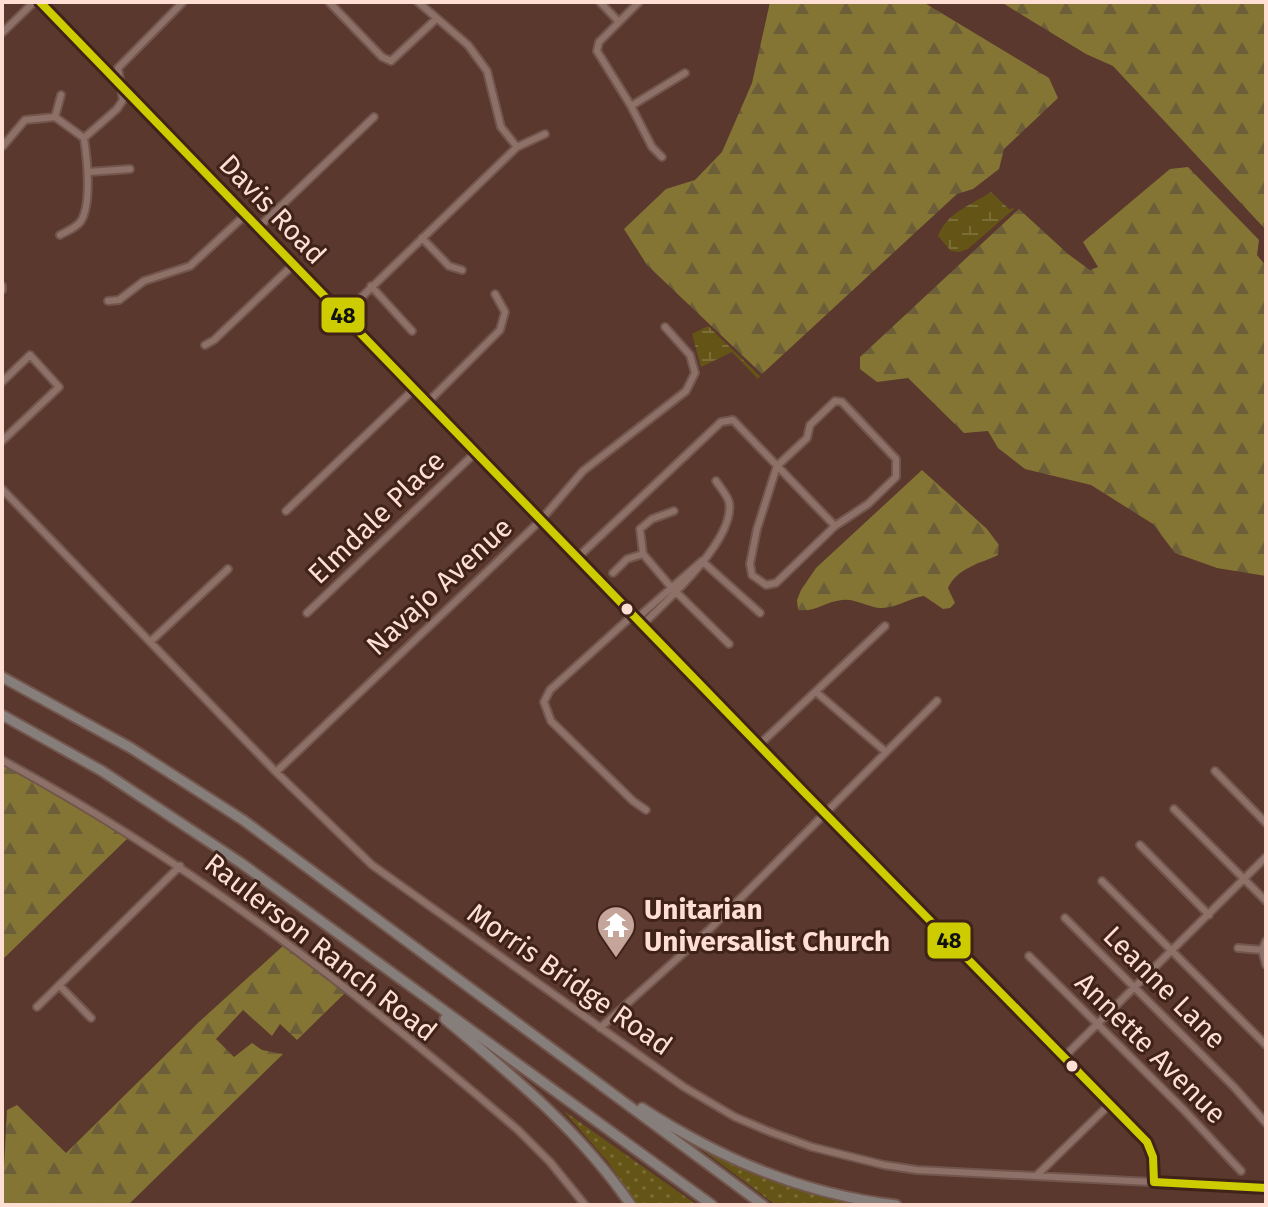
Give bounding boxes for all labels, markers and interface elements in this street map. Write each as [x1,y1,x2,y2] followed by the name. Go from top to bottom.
[212,148,333,271] street label: Davis Road
[320,296,366,334] line badge: 48
[330,302,356,329] text: 48
[301,444,451,591] street label: Elmdale Place
[360,511,519,662] street label: Navajo Avenue
[619,601,635,617] unlabelled marker
[198,847,443,1048] street label: Raulerson Ranch Road
[644,893,890,958] place label: Unitarian Universalist Church
[461,896,678,1062] street label: Morris Bridge Road
[595,904,637,959] temple icon: Unitarian Universalist Church
[1097,919,1233,1055] street label: Leanne Lane
[926,921,972,960] line badge: 48
[936,927,962,954] text: 48
[1068,966,1233,1131] street label: Annette Avenue
[1064,1058,1080,1074] unlabelled marker

